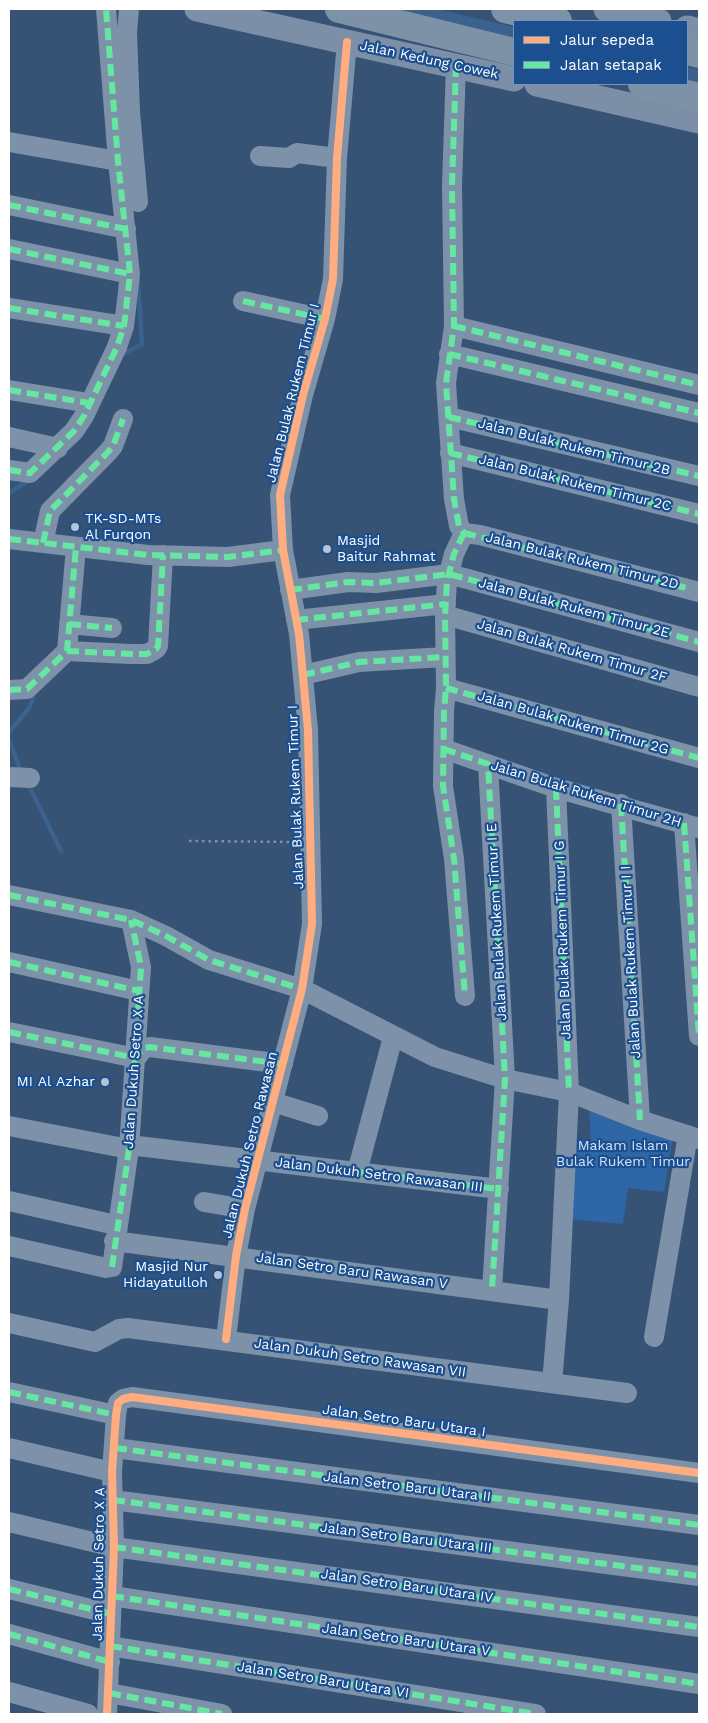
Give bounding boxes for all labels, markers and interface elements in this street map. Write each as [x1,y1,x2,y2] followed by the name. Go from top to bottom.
[513,20,688,85] legend
[560,31,654,49] text: Jalur sepeda
[358,37,500,83] street label: Jalan Kedung Cowek
[560,56,662,74] text: Jalan setapak
[263,302,323,484] street label: Jalan Bulak Rukem Timur I
[476,415,672,479] street label: Jalan Bulak Rukem Timur 2B
[477,451,673,515] street label: Jalan Bulak Rukem Timur 2C
[85,511,161,544] place label: TK-SD-MTs Al Furqon
[69,521,81,533] marker: TK-SD-MTs Al Furqon
[484,529,680,593] street label: Jalan Bulak Rukem Timur 2D
[337,533,436,566] place label: Masjid Baitur Rahmat
[321,543,333,555] marker: Masjid Baitur Rahmat
[477,574,671,642] street label: Jalan Bulak Rukem Timur 2E
[475,616,669,686] street label: Jalan Bulak Rukem Timur 2F
[475,688,671,758] street label: Jalan Bulak Rukem Timur 2G
[284,705,308,889] street label: Jalan Bulak Rukem Timur I
[489,757,683,831] street label: Jalan Bulak Rukem Timur 2H
[483,823,511,1021] street label: Jalan Bulak Rukem Timur I E
[551,840,575,1040] street label: Jalan Bulak Rukem Timur I G
[618,865,644,1059] street label: Jalan Bulak Rukem Timur I I
[120,995,148,1149] street label: Jalan Dukuh Setro X A
[219,1050,281,1240] street label: Jalan Dukuh Setro Rawasan
[17,1074,95,1090] place label: MI Al Azhar
[99,1076,111,1088] marker: MI Al Azhar
[556,1138,690,1170] park label: Makam Islam Bulak Rukem Timur
[274,1154,484,1196] street label: Jalan Dukuh Setro Rawasan III
[255,1249,449,1293] street label: Jalan Setro Baru Rawasan V
[123,1259,208,1292] place label: Masjid Nur Hidayatulloh
[212,1269,224,1281] marker: Masjid Nur Hidayatulloh
[253,1335,467,1381] street label: Jalan Dukuh Setro Rawasan VII
[321,1401,487,1441] street label: Jalan Setro Baru Utara I
[322,1468,492,1506] street label: Jalan Setro Baru Utara II
[89,1487,109,1641] street label: Jalan Dukuh Setro X A
[319,1519,493,1557] street label: Jalan Setro Baru Utara III
[320,1566,494,1606] street label: Jalan Setro Baru Utara IV
[321,1620,491,1660] street label: Jalan Setro Baru Utara V
[236,1658,410,1702] street label: Jalan Setro Baru Utara VI

